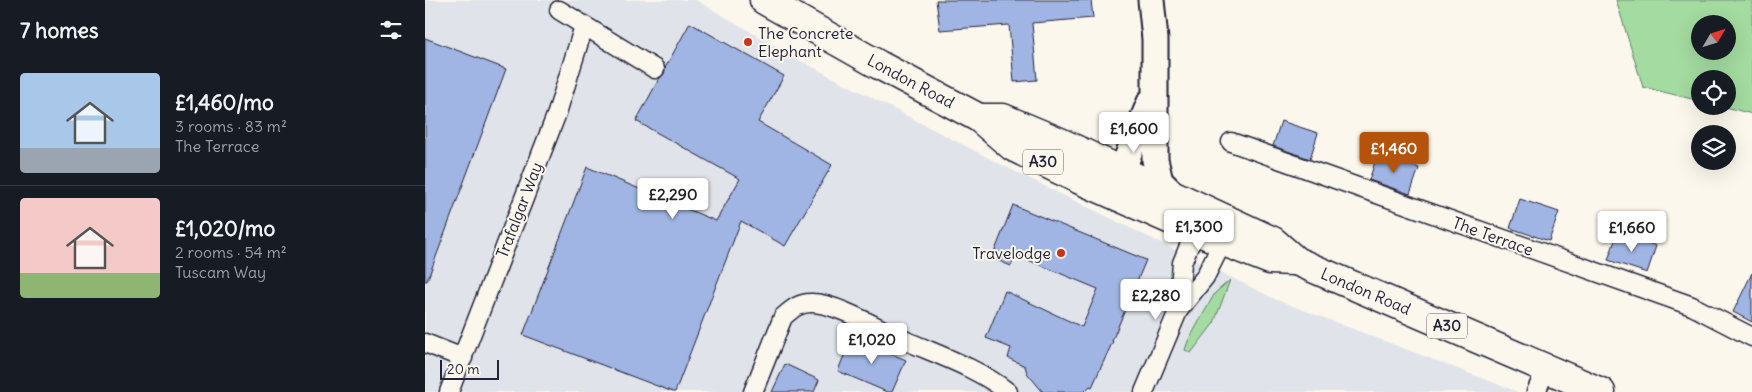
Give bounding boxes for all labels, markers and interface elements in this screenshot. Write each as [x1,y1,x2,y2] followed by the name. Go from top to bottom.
[1691,15,1736,60] north arrow
[1691,15,1736,170] map controls
[377,16,405,44] icon: filters
[20,17,99,44] text: 7 homes
[758,23,853,61] place label: The Concrete Elephant
[742,36,754,48] marker: The Concrete Elephant
[864,50,958,112] street label: London Road
[1691,70,1736,115] button: locate
[175,89,274,116] text: £1,460/mo
[60,93,120,153] icon: home
[1093,112,1175,154] pin: £1,600
[175,116,287,136] text: 3 rooms · 83 m²
[1110,118,1158,138] text: £1,600
[1691,125,1736,170] button: layers
[1353,132,1435,174] pin: £1,460
[175,136,259,156] text: The Terrace
[1371,138,1417,158] text: £1,460
[1023,150,1063,174] road number: A30
[492,159,546,261] street label: Trafalgar Way
[632,178,714,220] pin: £2,290
[648,184,698,204] text: £2,290
[1158,210,1240,252] pin: £1,300
[1591,210,1673,253] pin: £1,660
[1450,212,1536,260] street label: The Terrace
[175,215,275,242] text: £1,020/mo
[1175,216,1223,236] text: £1,300
[1608,217,1656,237] text: £1,660
[60,218,120,278] icon: home
[175,242,287,262] text: 2 rooms · 54 m²
[972,243,1051,263] place label: Travelodge
[1055,247,1067,259] marker: Travelodge
[175,262,266,282] text: Tuscam Way
[1318,263,1414,319] street label: London Road
[1115,278,1197,321] pin: £2,280
[1131,285,1181,305] text: £2,280
[1427,314,1467,338] road number: A30
[831,322,913,365] pin: £1,020
[848,329,896,349] text: £1,020
[440,357,499,380] scale bar
[447,360,480,378] text: 20 m

